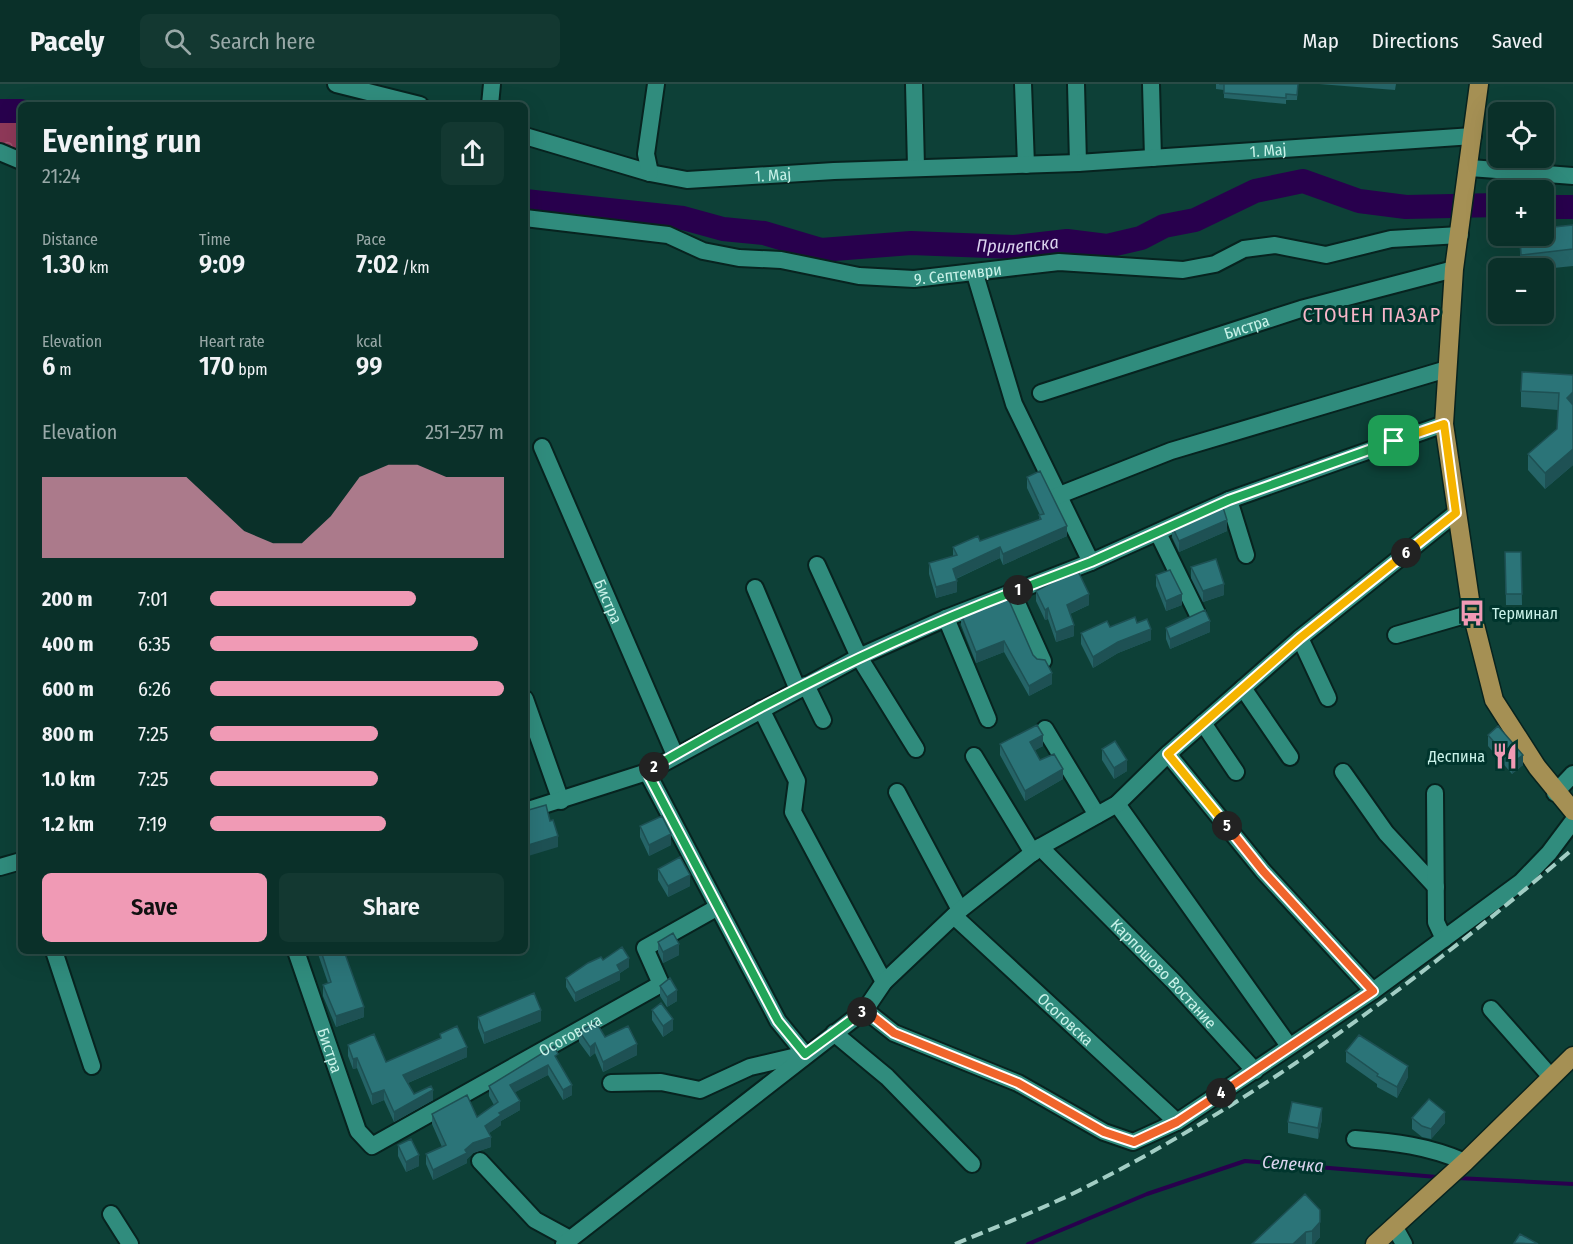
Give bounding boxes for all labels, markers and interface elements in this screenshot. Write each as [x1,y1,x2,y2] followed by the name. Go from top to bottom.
[140,14,560,68] search box
[30,25,104,58] text: Pacely
[161,25,194,58] icon: search
[209,28,315,55] text: Search here
[1302,28,1339,54] text: Map
[1372,28,1459,54] text: Directions
[1492,28,1543,54] text: Saved
[1488,102,1554,324] map controls
[1488,102,1554,168] button: locate
[42,121,202,161] text: Evening run
[441,122,504,185] button: share
[1249,139,1287,161] street label: 1. Мај
[42,164,81,188] text: 21:24
[754,164,792,185] street label: 1. Мај
[1488,180,1554,246] button: +
[42,230,98,249] text: Distance
[199,230,231,249] text: Time
[356,230,386,249] text: Pace
[976,231,1060,258] water label: Прилепска
[42,249,85,280] text: 1.30
[199,249,245,280] text: 9:09
[356,249,399,280] text: 7:02
[85,258,109,277] text: km
[399,258,430,277] text: /km
[1488,258,1554,324] button: −
[913,259,1003,288] street label: 9. Септември
[1302,303,1442,327] district label: СТОЧЕН ПАЗАР
[1221,310,1272,343] street label: Бистра
[42,332,102,351] text: Elevation
[199,332,265,351] text: Heart rate
[356,332,382,351] text: kcal
[42,351,55,382] text: 6
[199,351,235,382] text: 170
[356,351,382,382] text: 99
[55,360,72,379] text: m
[235,360,268,379] text: bpm
[1368,415,1419,466] pin
[42,420,117,444] text: Elevation
[425,420,504,444] text: 251–257 m
[1377,424,1410,457] icon: arrive
[1391,538,1421,568] pin: 6
[1402,543,1410,562] text: 6
[1003,575,1033,605] pin: 1
[591,576,627,627] street label: Бистра
[1015,580,1021,599] text: 1
[42,587,93,611] text: 200 m
[138,587,168,611] text: 7:01
[1457,598,1487,628] bus stop icon: Терминал
[1492,604,1558,623] place label: Терминал
[42,632,94,656] text: 400 m
[138,632,171,656] text: 6:35
[42,677,94,701] text: 600 m
[138,677,171,701] text: 6:26
[42,722,94,746] text: 800 m
[138,722,168,746] text: 7:25
[1490,741,1520,771] restaurant icon: Деспина
[1427,747,1485,766] place label: Деспина
[639,752,669,782] pin: 2
[650,757,658,776] text: 2
[42,767,95,791] text: 1.0 km
[138,767,168,791] text: 7:25
[1212,811,1242,841] pin: 5
[42,812,94,836] text: 1.2 km
[138,812,167,836] text: 7:19
[1223,816,1231,835] text: 5
[42,873,267,942] button: Save
[279,873,504,942] button: Share
[1107,915,1221,1032] street label: Карпошово Востание
[1034,989,1098,1050] street label: Осоговска
[847,997,877,1027] pin: 3
[858,1002,866,1021] text: 3
[535,1010,605,1060] street label: Осоговска
[314,1025,347,1076] street label: Бистра
[1206,1078,1236,1108] pin: 4
[1217,1083,1225,1102] text: 4
[1261,1151,1325,1177] water label: Селечка

